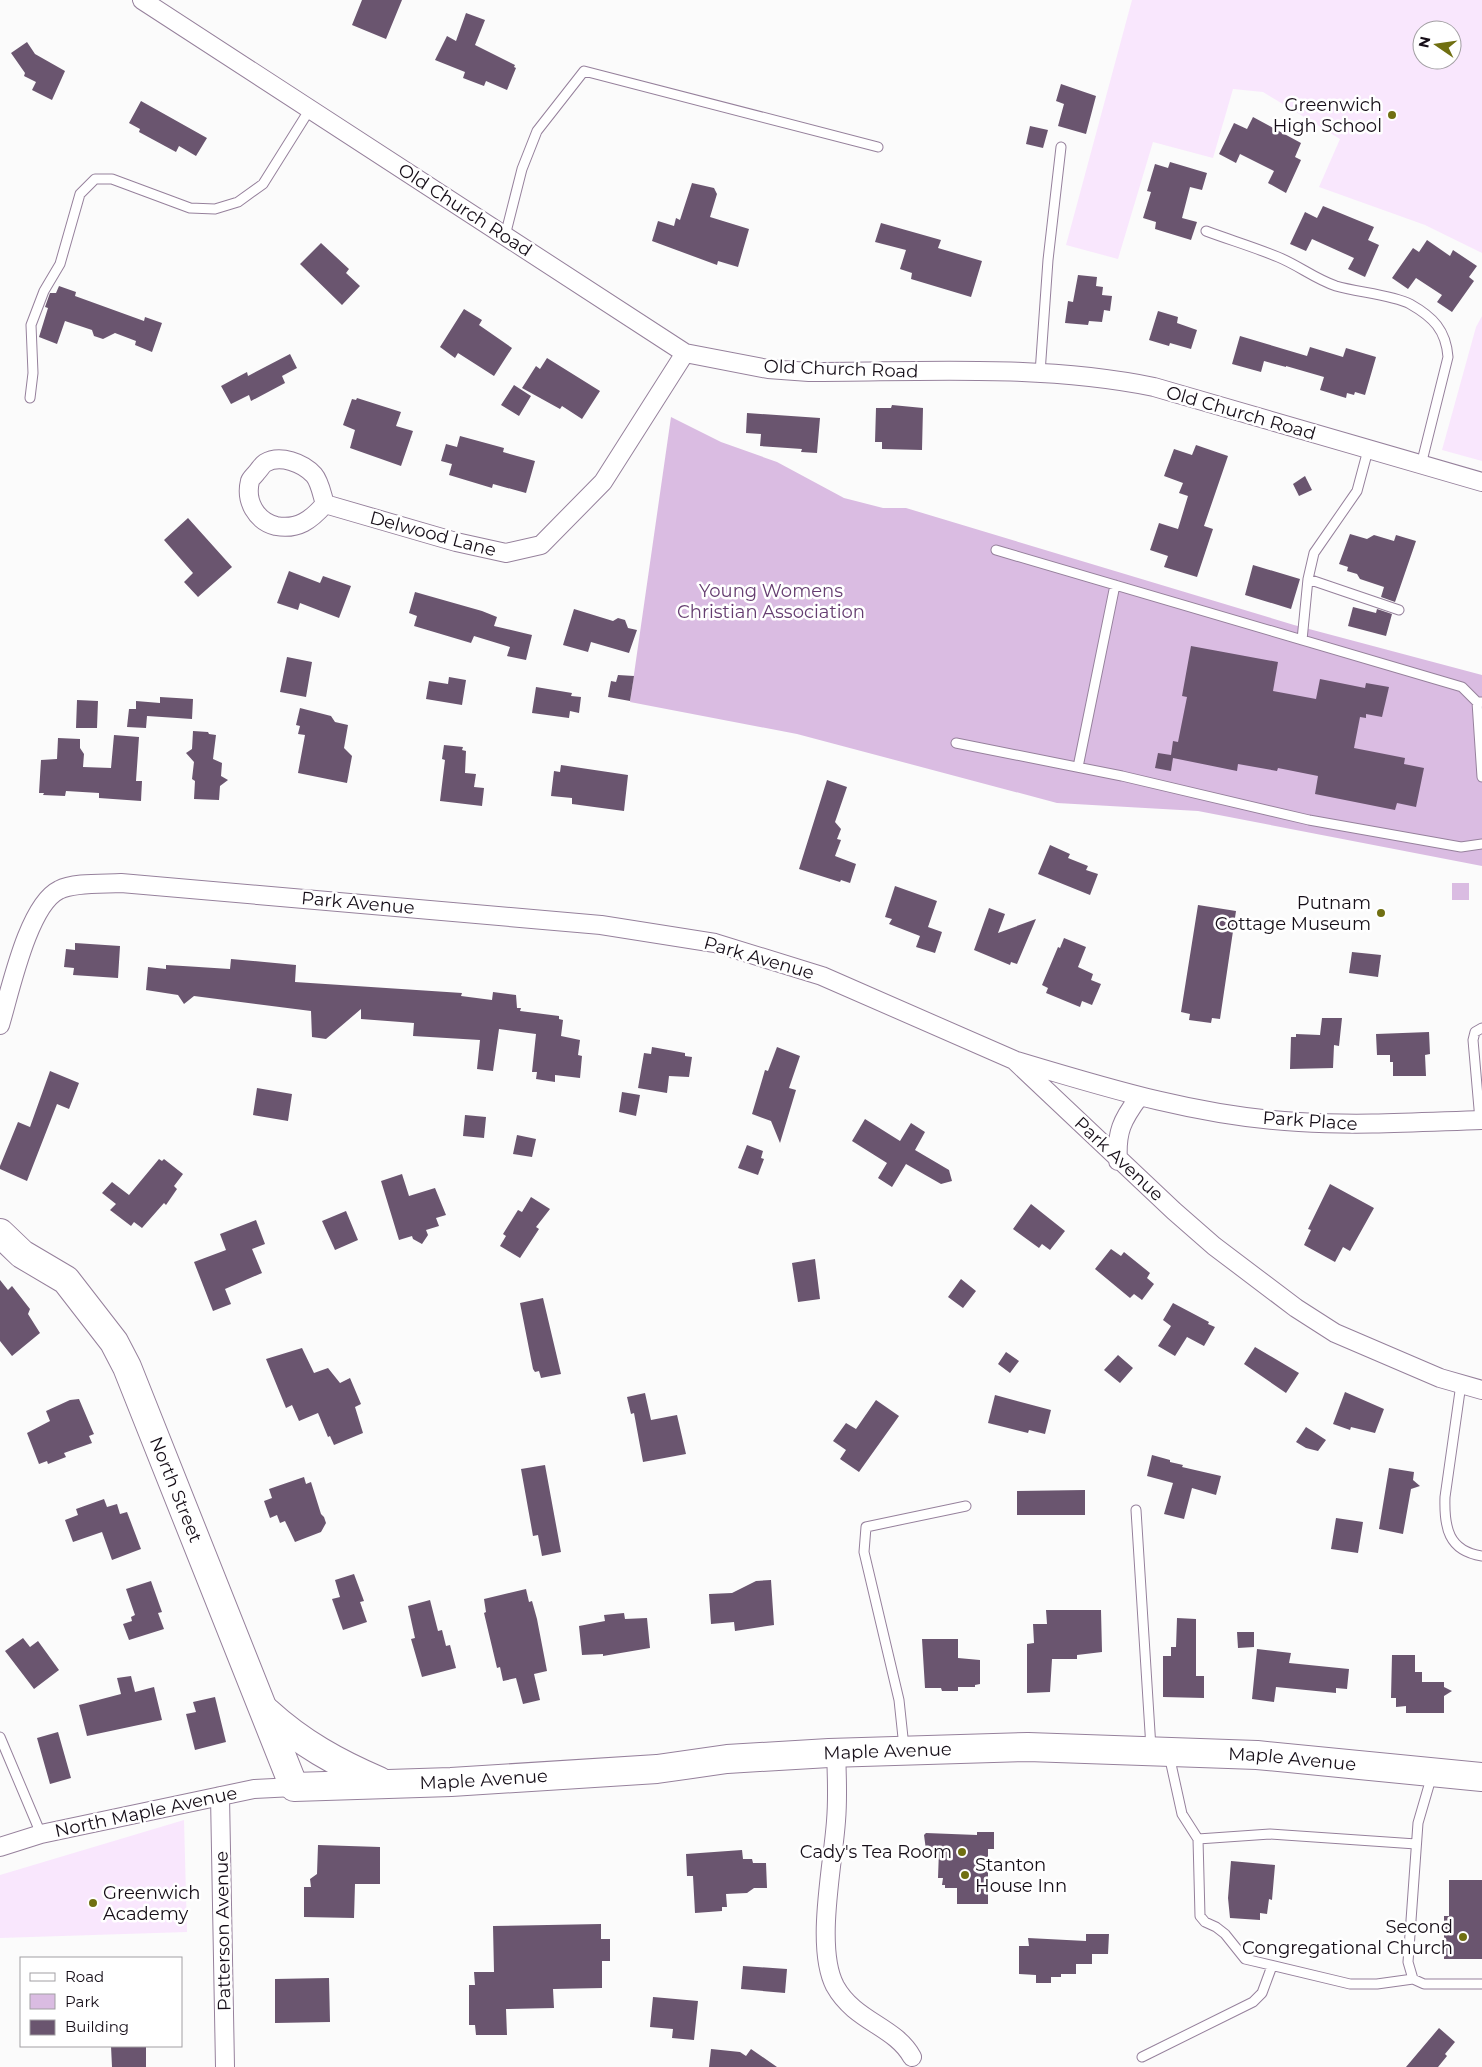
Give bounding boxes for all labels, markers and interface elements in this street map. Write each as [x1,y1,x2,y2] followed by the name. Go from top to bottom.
[1412,20,1462,70] north arrow
[1414,35,1434,50] text: N
[1273,94,1382,137] place label: Greenwich High School
[1386,109,1398,121] marker: Greenwich High School
[394,159,536,261] street label: Old Church Road
[763,355,919,383] street label: Old Church Road
[1164,381,1318,445] street label: Old Church Road
[367,507,499,561] street label: Delwood Lane
[677,580,865,623] park label: Young Womens Christian Association
[300,887,416,919] street label: Park Avenue
[1215,892,1371,935] place label: Putnam Cottage Museum
[1375,907,1387,919] marker: Putnam Cottage Museum
[701,932,817,984] street label: Park Avenue
[1262,1107,1358,1135] street label: Park Place
[1070,1112,1168,1206] street label: Park Avenue
[145,1433,207,1546] street label: North Street
[823,1738,952,1764] street label: Maple Avenue
[1228,1743,1357,1776] street label: Maple Avenue
[419,1765,549,1794] street label: Maple Avenue
[53,1782,239,1842] street label: North Maple Avenue
[800,1841,952,1863] place label: Cady's Tea Room
[956,1846,968,1858] marker: Cady's Tea Room
[211,1851,235,2011] street label: Patterson Avenue
[975,1854,1067,1897] place label: Stanton House Inn
[959,1869,971,1881] marker: Stanton House Inn
[103,1882,200,1925] place label: Greenwich Academy
[87,1897,99,1909] marker: Greenwich Academy
[1242,1916,1453,1959] place label: Second Congregational Church
[1457,1931,1469,1943] marker: Second Congregational Church
[20,1957,182,2047] legend
[65,1967,104,1986] text: Road
[65,1992,99,2011] text: Park
[65,2017,129,2036] text: Building

